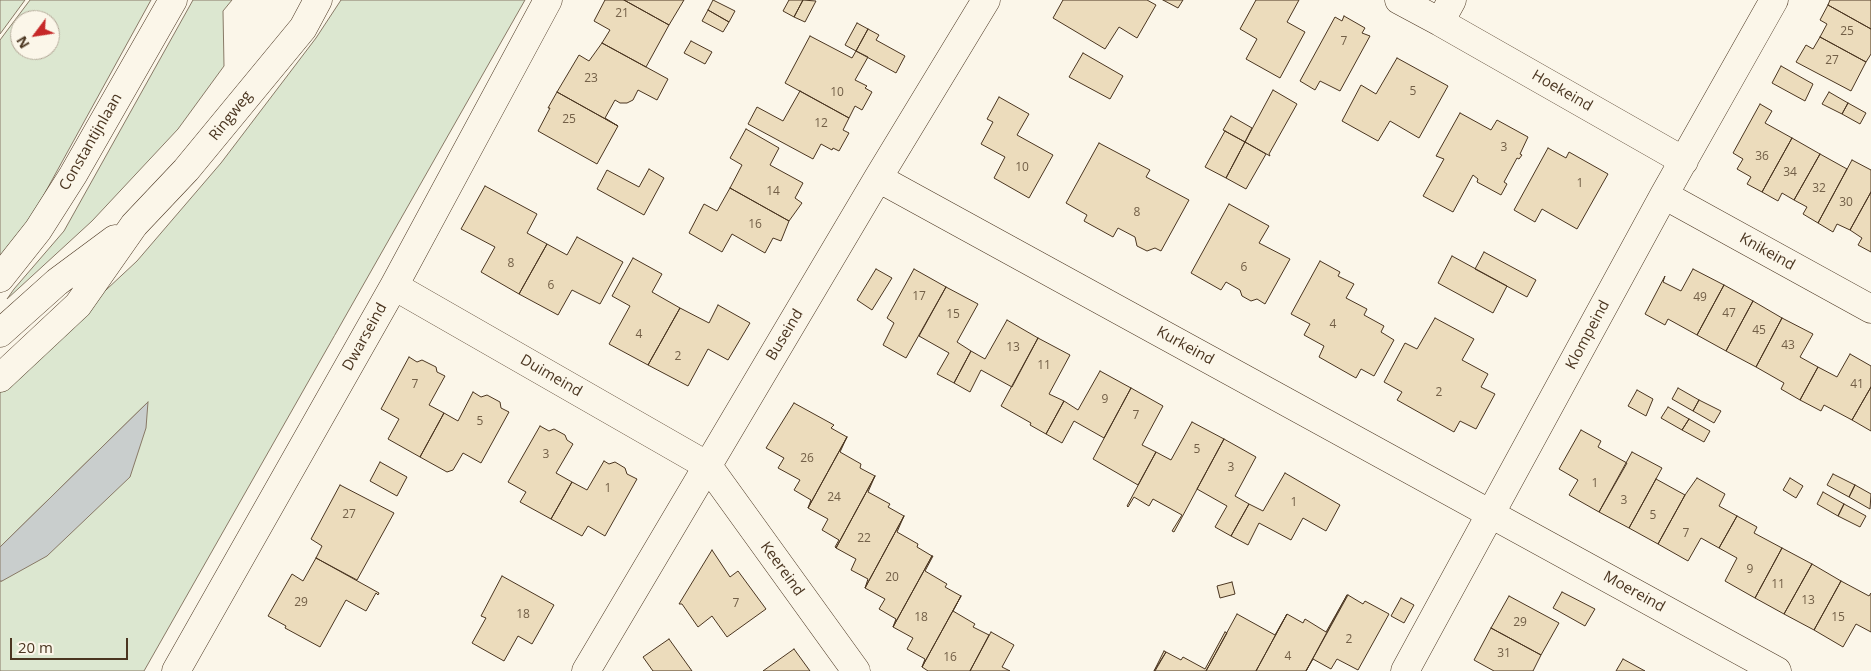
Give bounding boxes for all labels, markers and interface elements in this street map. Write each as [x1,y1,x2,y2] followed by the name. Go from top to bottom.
[615,7,629,21] house number: 21
[10,10,60,60] north arrow
[1840,25,1854,39] house number: 25
[11,33,34,52] text: N
[1341,35,1347,49] house number: 7
[1825,54,1839,68] house number: 27
[1528,66,1596,116] street label: Hoekeind
[584,72,598,86] house number: 23
[1410,85,1416,99] house number: 5
[830,86,844,100] house number: 10
[206,88,256,144] street label: Ringweg
[56,90,126,194] street label: Constantijnlaan
[562,113,576,127] house number: 25
[814,117,828,131] house number: 12
[1501,141,1507,155] house number: 3
[1755,150,1769,164] house number: 36
[1015,161,1029,175] house number: 10
[1783,166,1797,180] house number: 34
[1577,177,1583,191] house number: 1
[1812,182,1826,196] house number: 32
[766,185,780,199] house number: 14
[1839,196,1853,210] house number: 30
[1134,206,1140,220] house number: 8
[748,218,762,232] house number: 16
[1736,229,1798,275] street label: Knikeind
[508,257,514,271] house number: 8
[1241,261,1247,275] house number: 6
[548,279,554,293] house number: 6
[912,290,926,304] house number: 17
[1693,291,1707,305] house number: 49
[1562,297,1614,373] street label: Klompeind
[339,300,391,374] street label: Dwarseind
[763,306,807,364] street label: Buseind
[1722,307,1736,321] house number: 47
[946,308,960,322] house number: 15
[1330,318,1336,332] house number: 4
[1153,323,1217,369] street label: Kurkeind
[1752,324,1766,338] house number: 45
[636,328,642,342] house number: 4
[1781,339,1795,353] house number: 43
[1006,341,1020,355] house number: 13
[675,350,681,364] house number: 2
[517,351,585,401] street label: Duimeind
[1037,359,1051,373] house number: 11
[412,378,418,392] house number: 7
[1850,378,1864,392] house number: 41
[1436,386,1442,400] house number: 2
[1102,393,1108,407] house number: 9
[1133,409,1139,423] house number: 7
[477,415,483,429] house number: 5
[1194,443,1200,457] house number: 5
[543,448,549,462] house number: 3
[800,452,814,466] house number: 26
[1228,461,1234,475] house number: 3
[1592,477,1598,491] house number: 1
[605,482,611,496] house number: 1
[827,491,841,505] house number: 24
[1621,494,1627,508] house number: 3
[1291,496,1297,510] house number: 1
[342,508,356,522] house number: 27
[1650,509,1656,523] house number: 5
[1683,527,1689,541] house number: 7
[857,532,871,546] house number: 22
[756,538,808,600] street label: Keereind
[1747,563,1753,577] house number: 9
[1600,568,1668,616] street label: Moereind
[885,571,899,585] house number: 20
[1771,578,1785,592] house number: 11
[1801,594,1815,608] house number: 13
[294,596,308,610] house number: 29
[733,597,739,611] house number: 7
[516,608,530,622] house number: 18
[914,611,928,625] house number: 18
[1831,611,1845,625] house number: 15
[1513,616,1527,630] house number: 29
[12,628,130,660] scale bar
[1346,633,1352,647] house number: 2
[18,637,53,657] text: 20 m
[1497,647,1511,661] house number: 31
[1285,650,1291,664] house number: 4
[943,651,957,665] house number: 16

